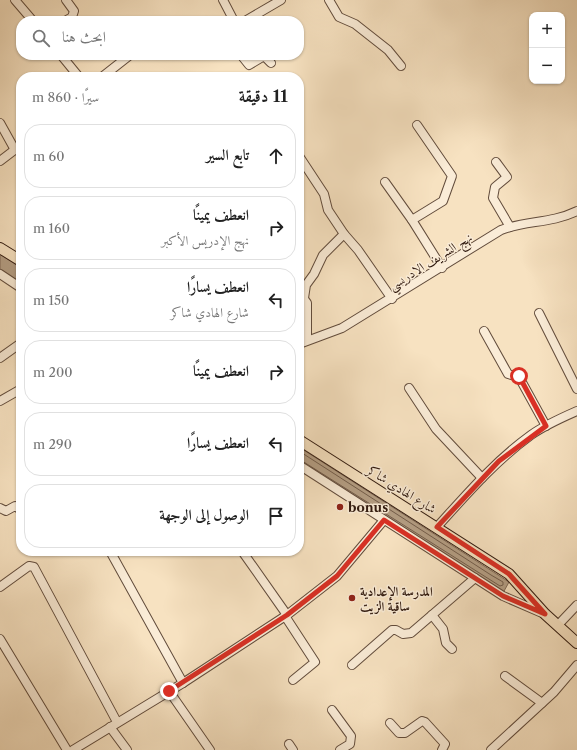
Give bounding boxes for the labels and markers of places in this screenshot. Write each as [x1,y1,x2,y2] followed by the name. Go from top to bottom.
[347,499,388,515] place label: bonus
[335,502,345,512] marker: bonus
[360,583,433,615] place label: المدرسة الإعدادية ساقية الزيت
[347,593,357,603] marker: المدرسة الإعدادية ساقية الزيت

